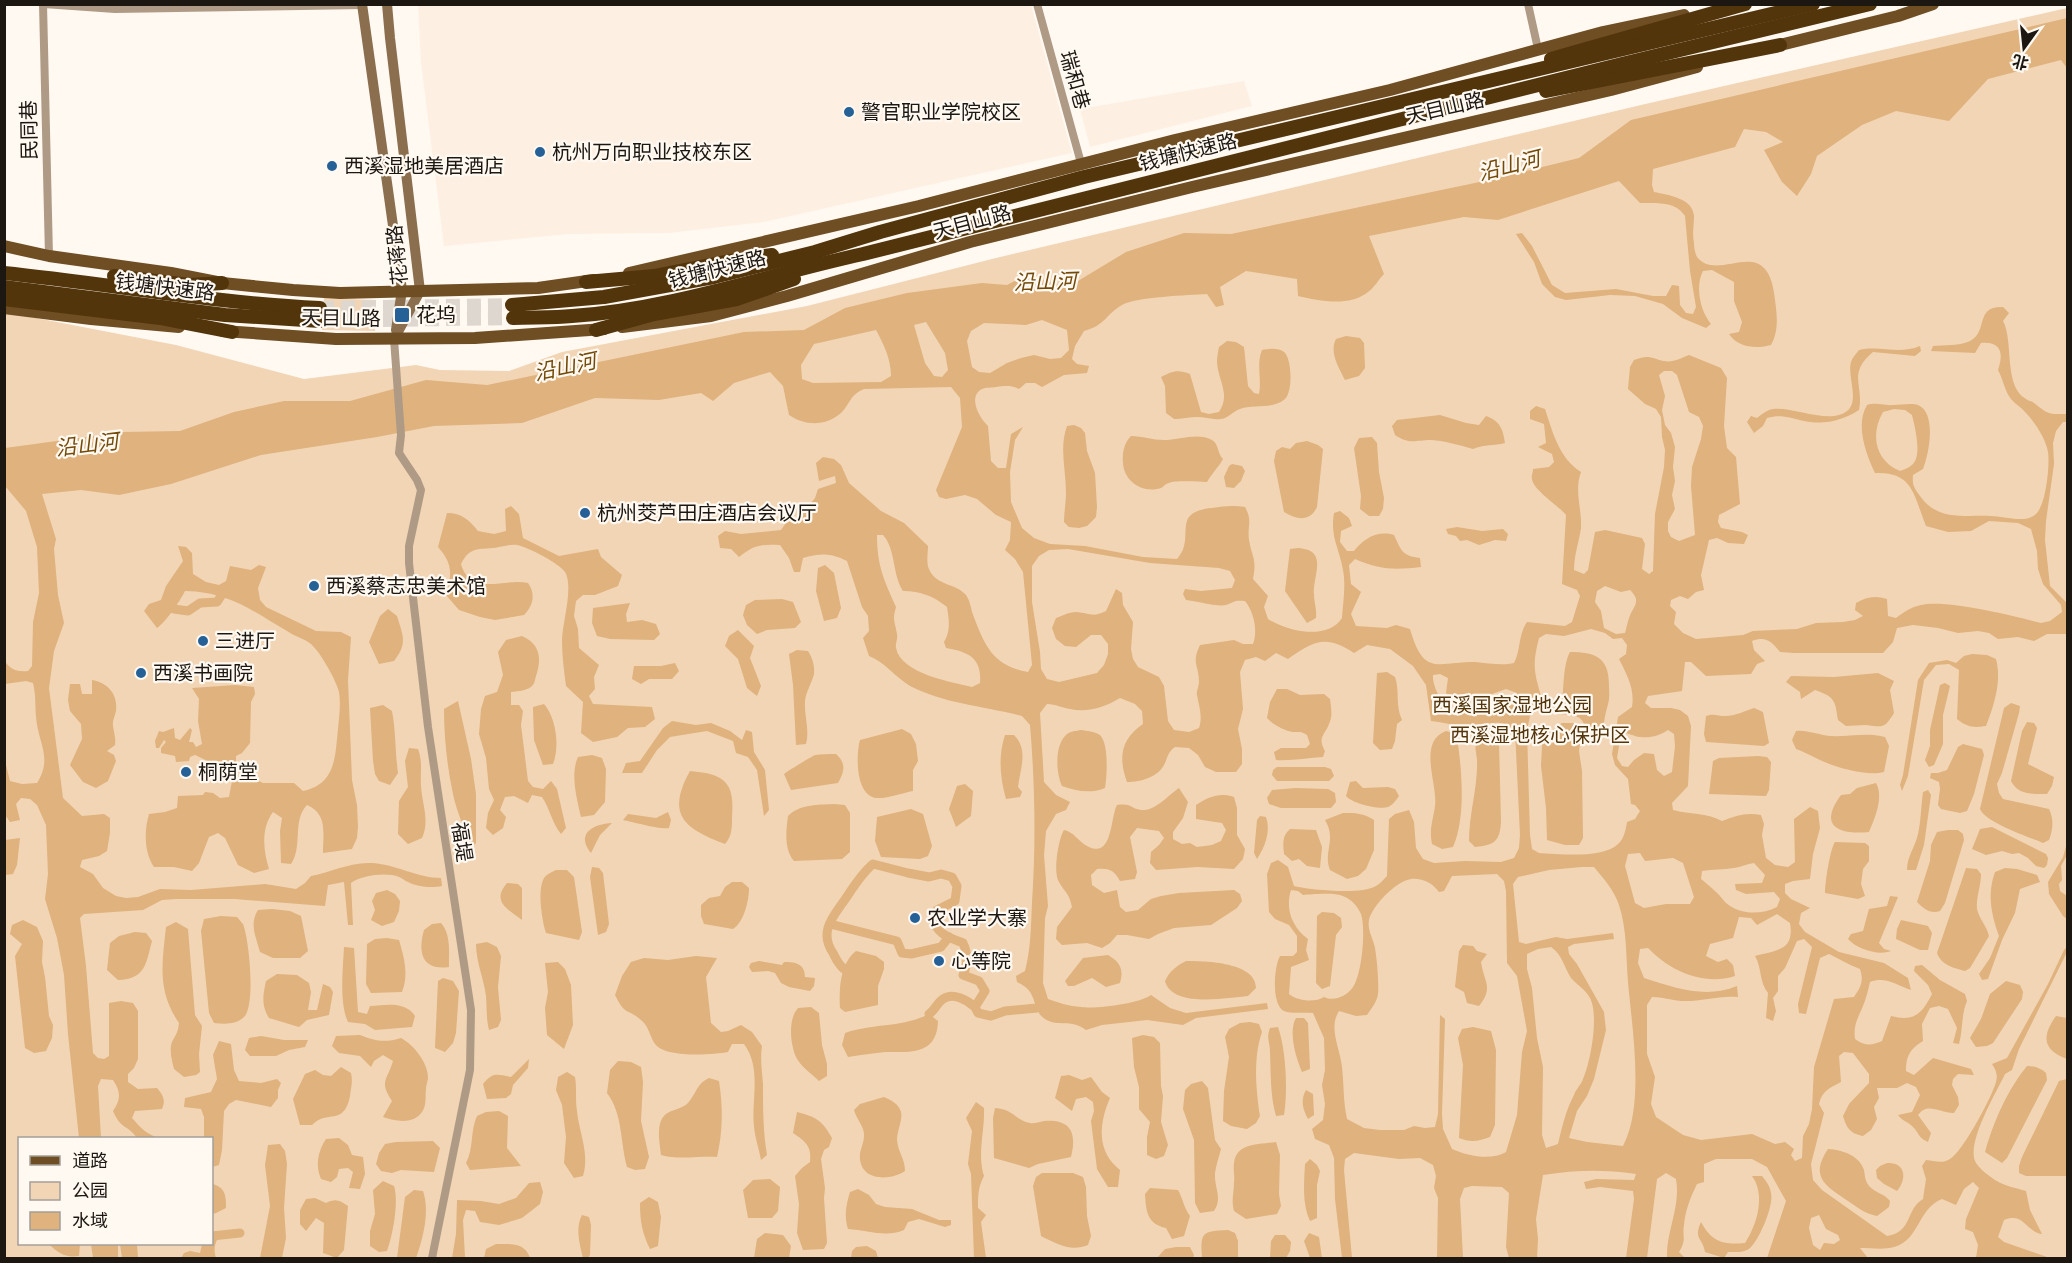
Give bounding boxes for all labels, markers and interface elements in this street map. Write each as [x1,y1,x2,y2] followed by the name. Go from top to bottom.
[1994,18,2054,78] north arrow
[1055,48,1095,112] street label: 瑞和巷
[2010,51,2030,73] text: 北
[1403,87,1487,129] street label: 天目山路
[16,100,42,160] street label: 民同巷
[861,100,1021,124] place label: 警官职业学院校区
[842,105,856,119] marker: 警官职业学院校区
[1137,128,1239,176] street label: 钱塘快速路
[552,140,752,164] place label: 杭州万向职业技校东区
[533,145,547,159] marker: 杭州万向职业技校东区
[1475,145,1547,186] water label: 沿山河
[344,154,504,178] place label: 西溪湿地美居酒店
[325,159,339,173] marker: 西溪湿地美居酒店
[930,200,1014,244] street label: 天目山路
[382,224,412,286] street label: 花蒋路
[666,245,768,293] street label: 钱塘快速路
[1013,268,1081,296] water label: 沿山河
[114,269,216,305] street label: 钱塘快速路
[416,303,456,327] place label: 花坞
[301,305,381,331] street label: 天目山路
[393,306,411,324] marker: 花坞
[531,347,602,386] water label: 沿山河
[54,428,124,462] water label: 沿山河
[597,501,817,525] place label: 杭州茭芦田庄酒店会议厅
[578,506,592,520] marker: 杭州茭芦田庄酒店会议厅
[326,574,486,598] place label: 西溪蔡志忠美术馆
[307,579,321,593] marker: 西溪蔡志忠美术馆
[215,629,275,653] place label: 三进厅
[196,634,210,648] marker: 三进厅
[153,661,253,685] place label: 西溪书画院
[134,666,148,680] marker: 西溪书画院
[1432,693,1592,717] park label: 西溪国家湿地公园
[1450,723,1630,747] park label: 西溪湿地核心保护区
[198,760,258,784] place label: 桐荫堂
[179,765,193,779] marker: 桐荫堂
[447,820,477,864] street label: 福堤
[927,906,1027,930] place label: 农业学大寨
[908,911,922,925] marker: 农业学大寨
[951,949,1011,973] place label: 心等院
[932,954,946,968] marker: 心等院
[18,1137,213,1245] legend
[72,1150,108,1172] text: 道路
[72,1180,108,1202] text: 公园
[72,1210,108,1232] text: 水域

